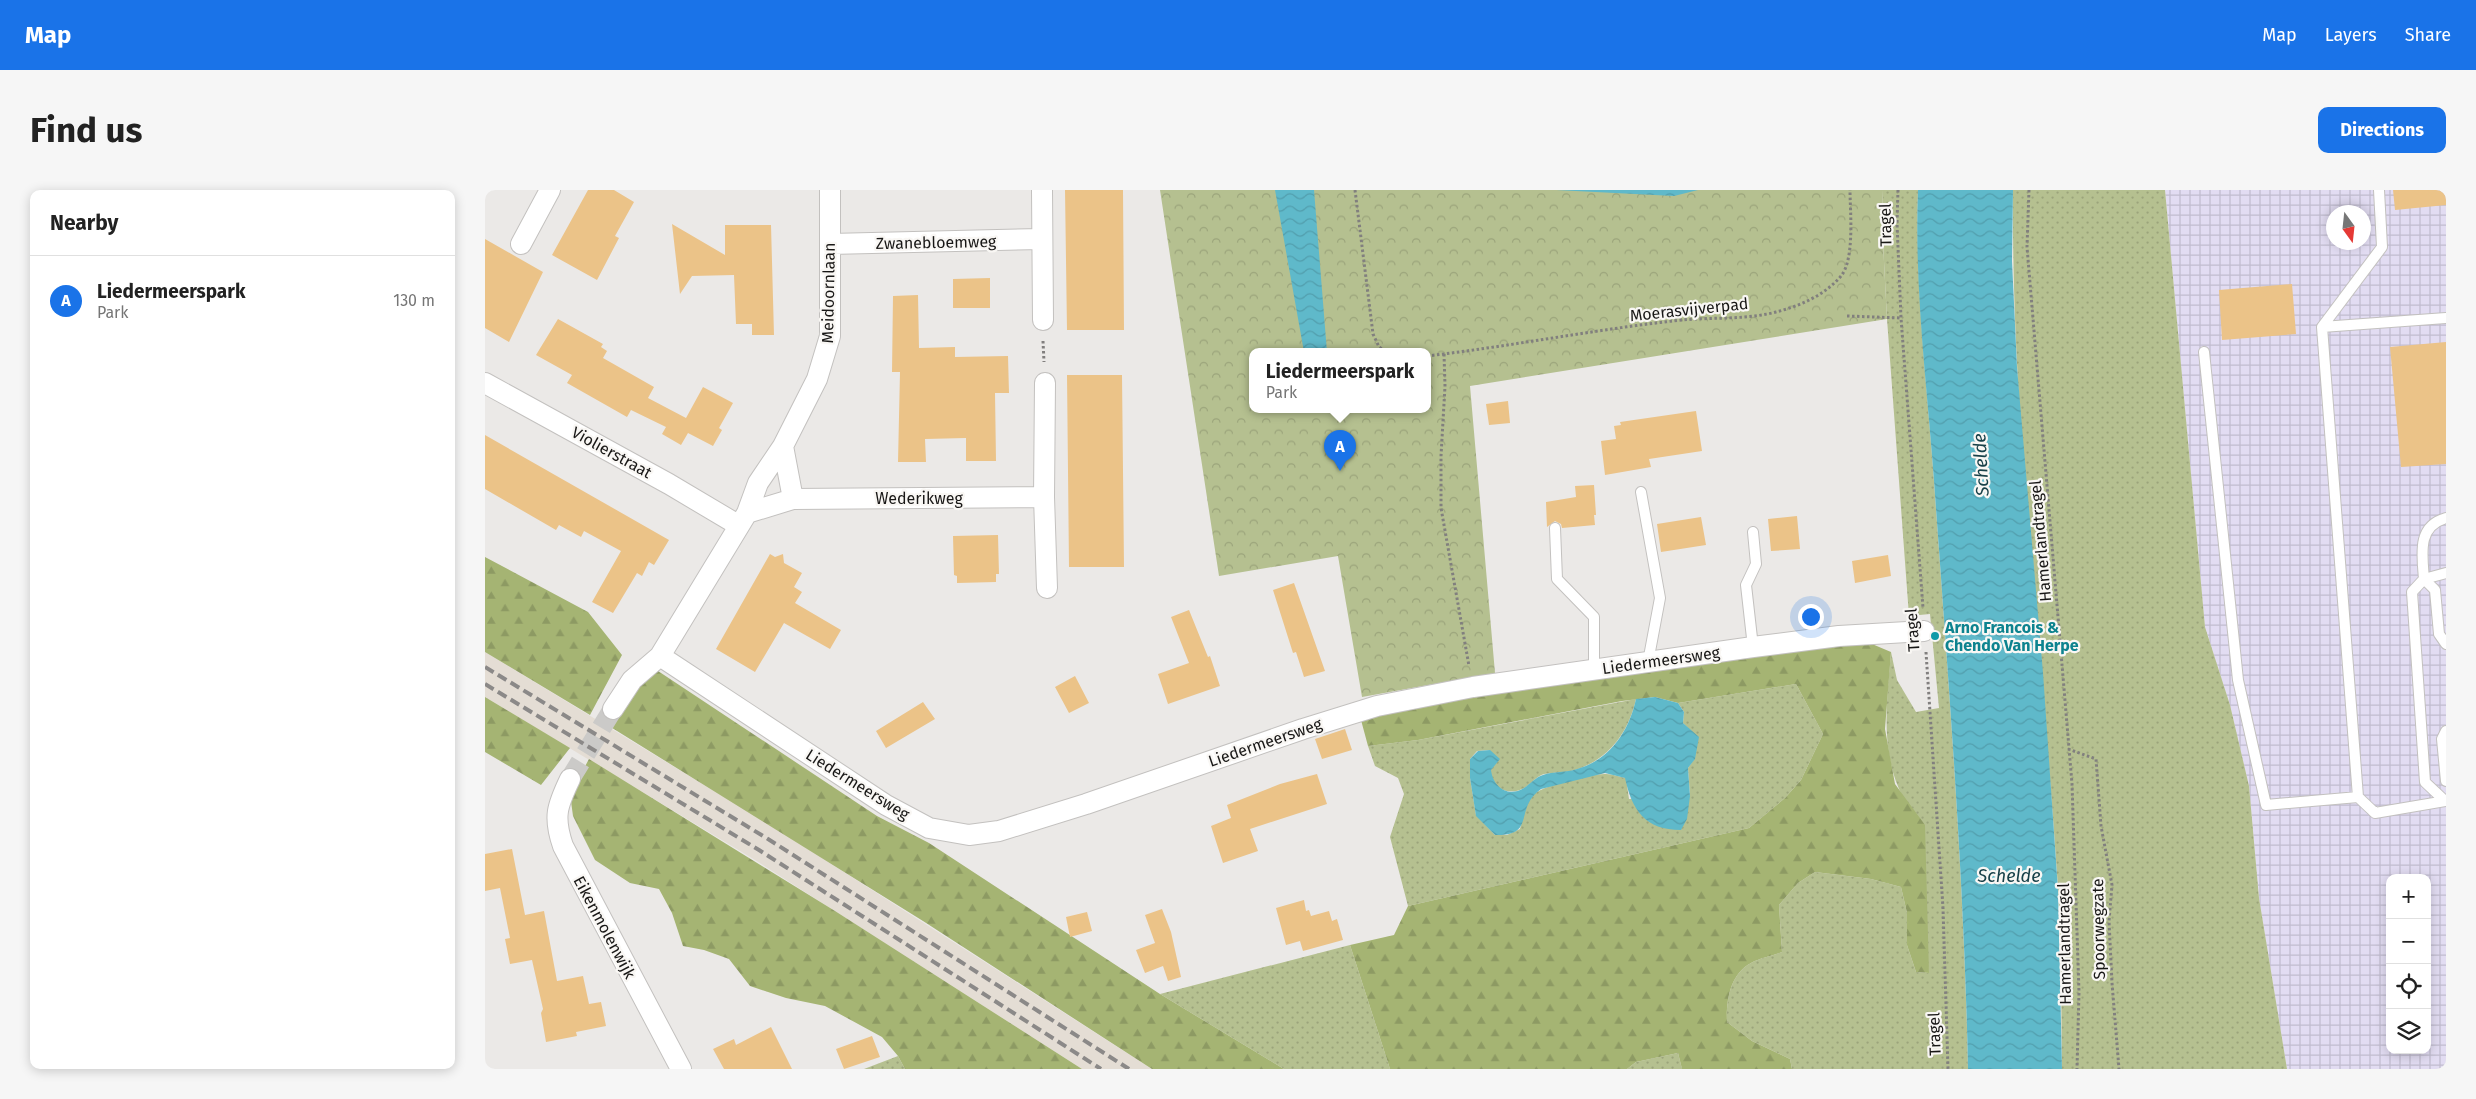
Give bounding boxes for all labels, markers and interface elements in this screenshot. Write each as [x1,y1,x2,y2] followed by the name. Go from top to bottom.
[25,21,71,49] text: Map
[2262,24,2297,46] text: Map
[2325,24,2377,46] text: Layers
[2405,24,2451,46] text: Share
[2318,107,2446,153] button: Directions
[30,109,142,151] text: Find us
[1876,203,1895,247] street label: Tragel
[2326,205,2371,250] north arrow
[50,210,118,236] text: Nearby
[876,232,997,253] street label: Zwanebloemweg
[818,242,839,344] street label: Meidoornlaan
[97,280,245,303] text: Liedermeerspark
[61,291,71,310] text: A
[393,291,435,310] text: 130 m
[1629,294,1749,325] street label: Moerasvijverpad
[97,303,129,322] text: Park
[1249,348,1431,413] popup
[1266,360,1414,383] text: Liedermeerspark
[1266,383,1297,402] text: Park
[568,423,655,482] street label: Violierstraat
[1324,430,1356,471] pin: A
[1968,433,1994,498] water label: Schelde
[2026,479,2055,602] street label: Hamerlandtragel
[875,489,963,508] street label: Wederikweg
[1798,604,1824,630] your location
[1901,607,1923,652] street label: Tragel
[1944,618,2079,655] place label: Arno Francois & Chendo Van Herpe
[1929,630,1941,642] marker: Arno Francois & Chendo Van Herpe
[1601,643,1722,678] street label: Liedermeersweg
[1206,714,1325,771] street label: Liedermeersweg
[802,745,914,824] street label: Liedermeersweg
[1977,865,2040,887] water label: Schelde
[569,873,640,983] street label: Eikenmolenwijk
[2386,874,2431,1054] map controls
[2386,874,2431,919] button: +
[2088,878,2109,980] street label: Spoorwegzate
[2054,883,2075,1005] street label: Hamerlandtragel
[2386,919,2431,964] button: −
[2386,964,2431,1009] button: locate
[2386,1009,2431,1054] button: layers
[1924,1012,1945,1056] street label: Tragel

